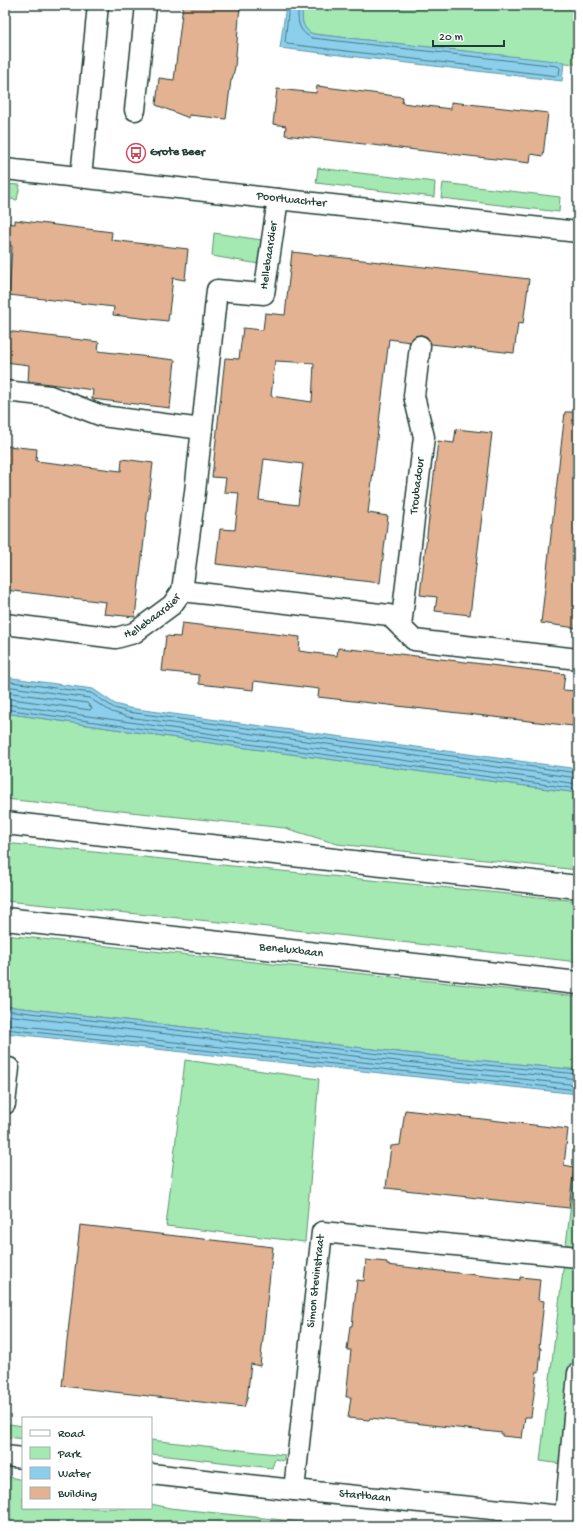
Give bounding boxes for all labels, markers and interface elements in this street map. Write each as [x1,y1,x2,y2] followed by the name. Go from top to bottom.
[433,22,504,48] scale bar
[439,31,464,45] text: 20 m
[125,142,147,164] bus stop icon: Grote Beer
[150,146,207,160] place label: Grote Beer
[255,190,329,211] street label: Poortwachter
[258,219,282,291] street label: Hellebaardier
[408,455,429,516] street label: Troubadour
[123,590,185,642] street label: Hellebaardier
[258,940,324,962] street label: Beneluxbaan
[305,1233,329,1329] street label: Simon Stevinstraat
[22,1417,152,1509] legend
[58,1428,85,1442] text: Road
[57,1448,83,1462] text: Park
[58,1468,92,1482] text: Water
[338,1487,391,1506] street label: Startbaan
[57,1488,97,1502] text: Building

